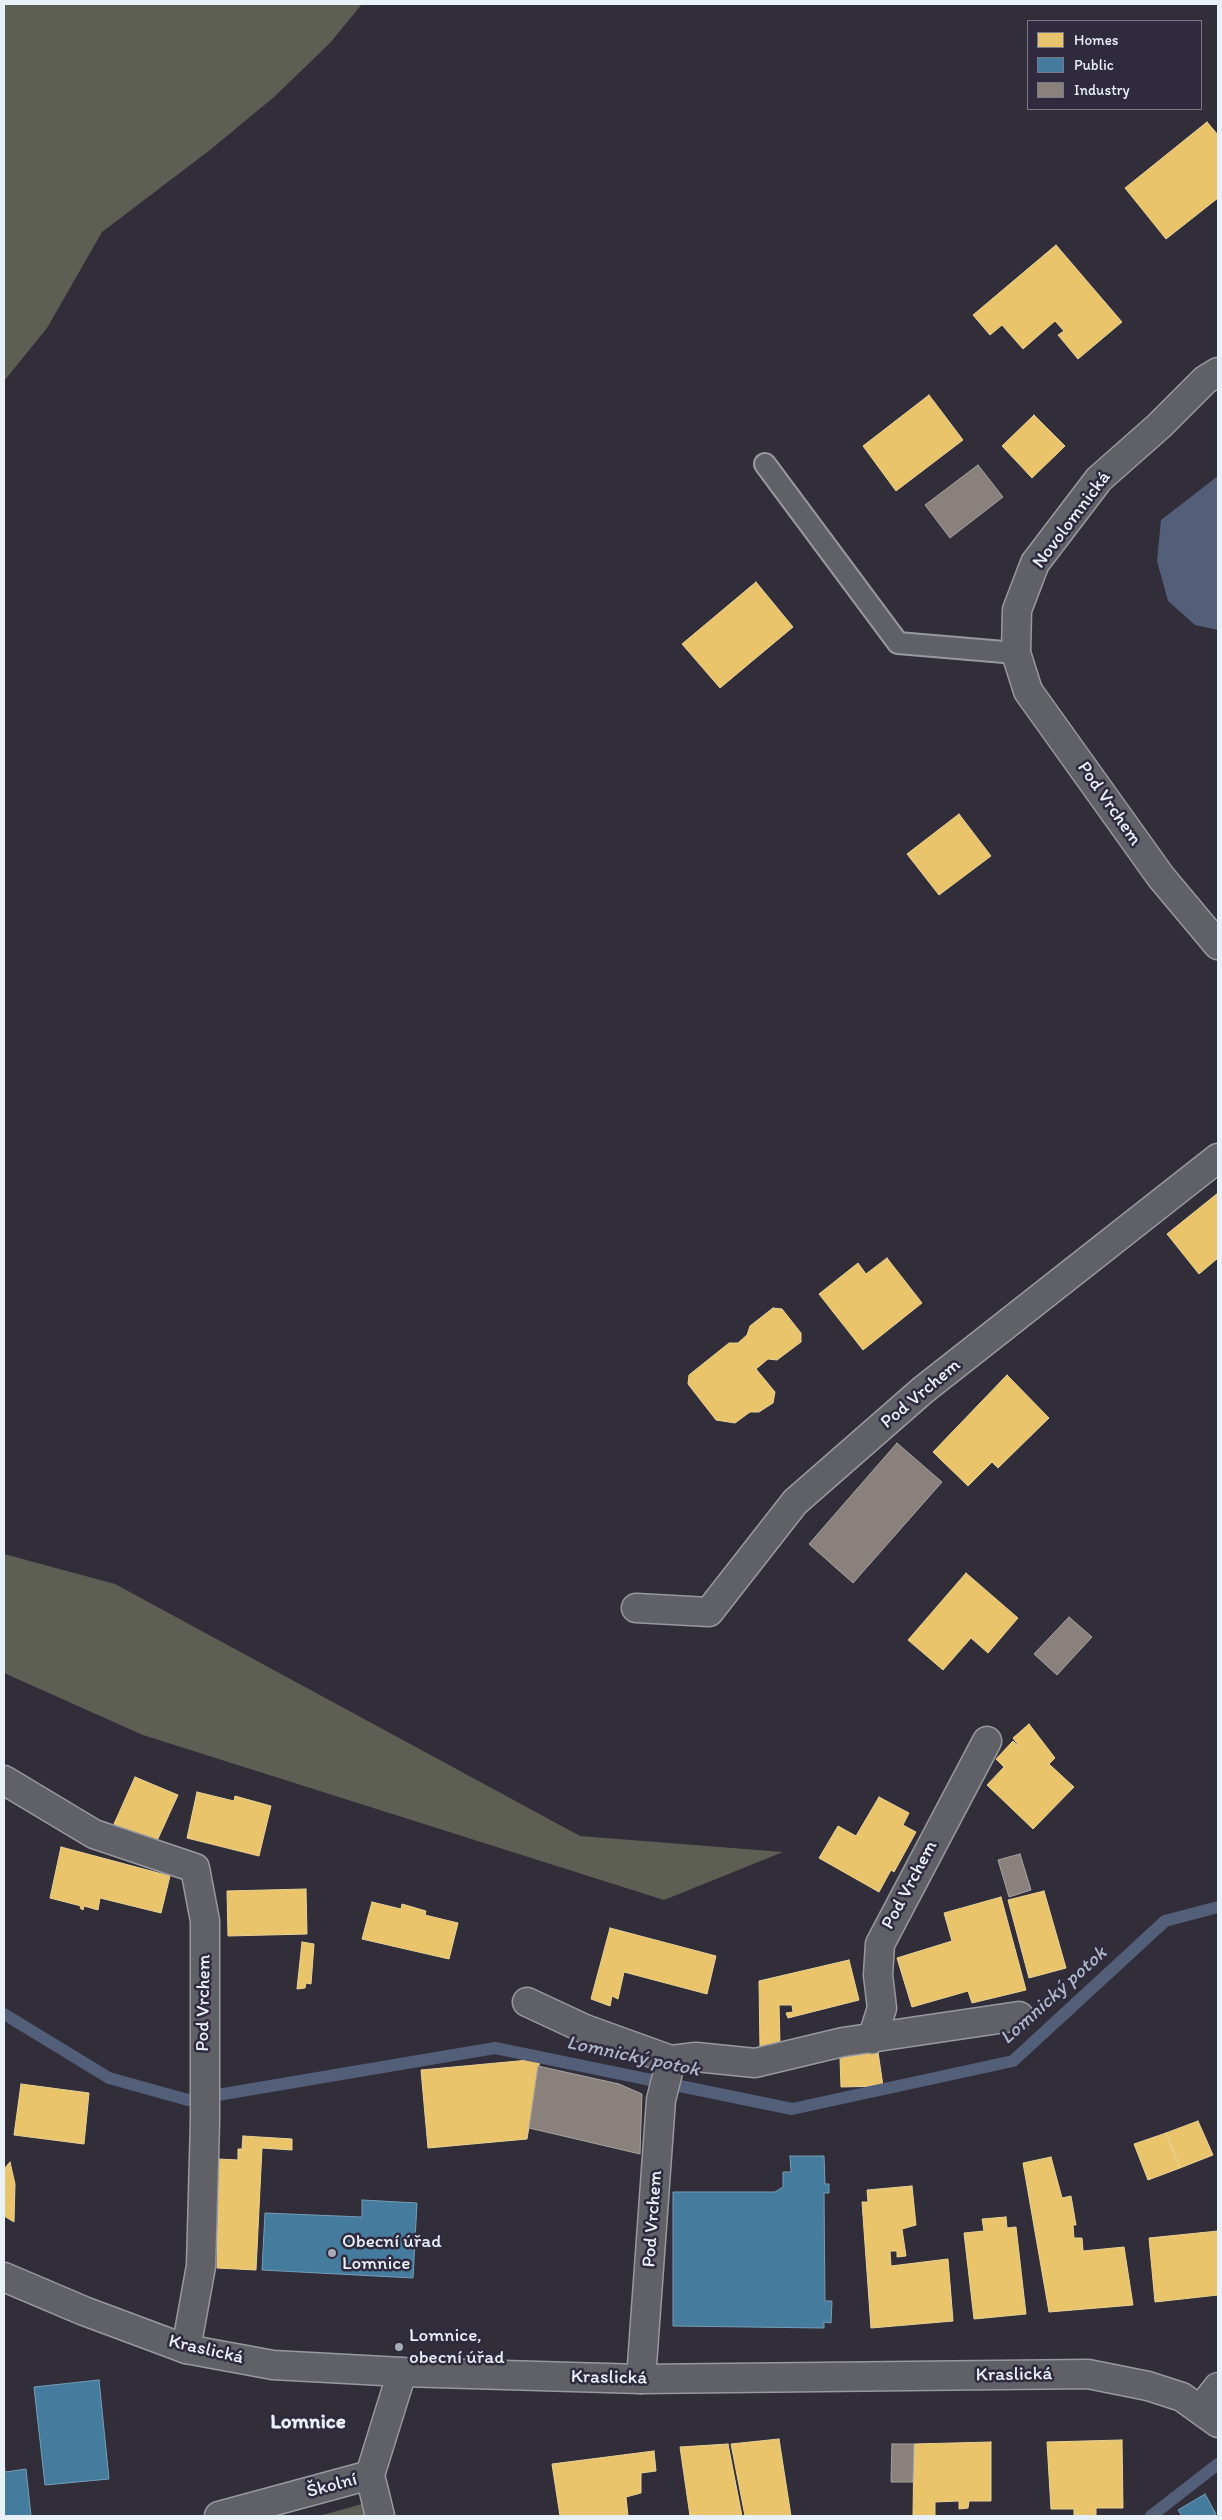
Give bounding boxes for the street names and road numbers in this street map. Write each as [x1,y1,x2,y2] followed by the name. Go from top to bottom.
[1028,467,1116,573] street label: Novolomnická
[1072,758,1146,850] street label: Pod Vrchem
[876,1354,966,1434] street label: Pod Vrchem
[877,1837,943,1933] street label: Pod Vrchem
[192,1954,216,2052] street label: Pod Vrchem
[638,2170,668,2268] street label: Pod Vrchem
[166,2330,246,2370] street label: Kraslická
[976,2363,1052,2387] street label: Kraslická
[571,2366,647,2390] street label: Kraslická
[304,2468,360,2504] street label: Školní

